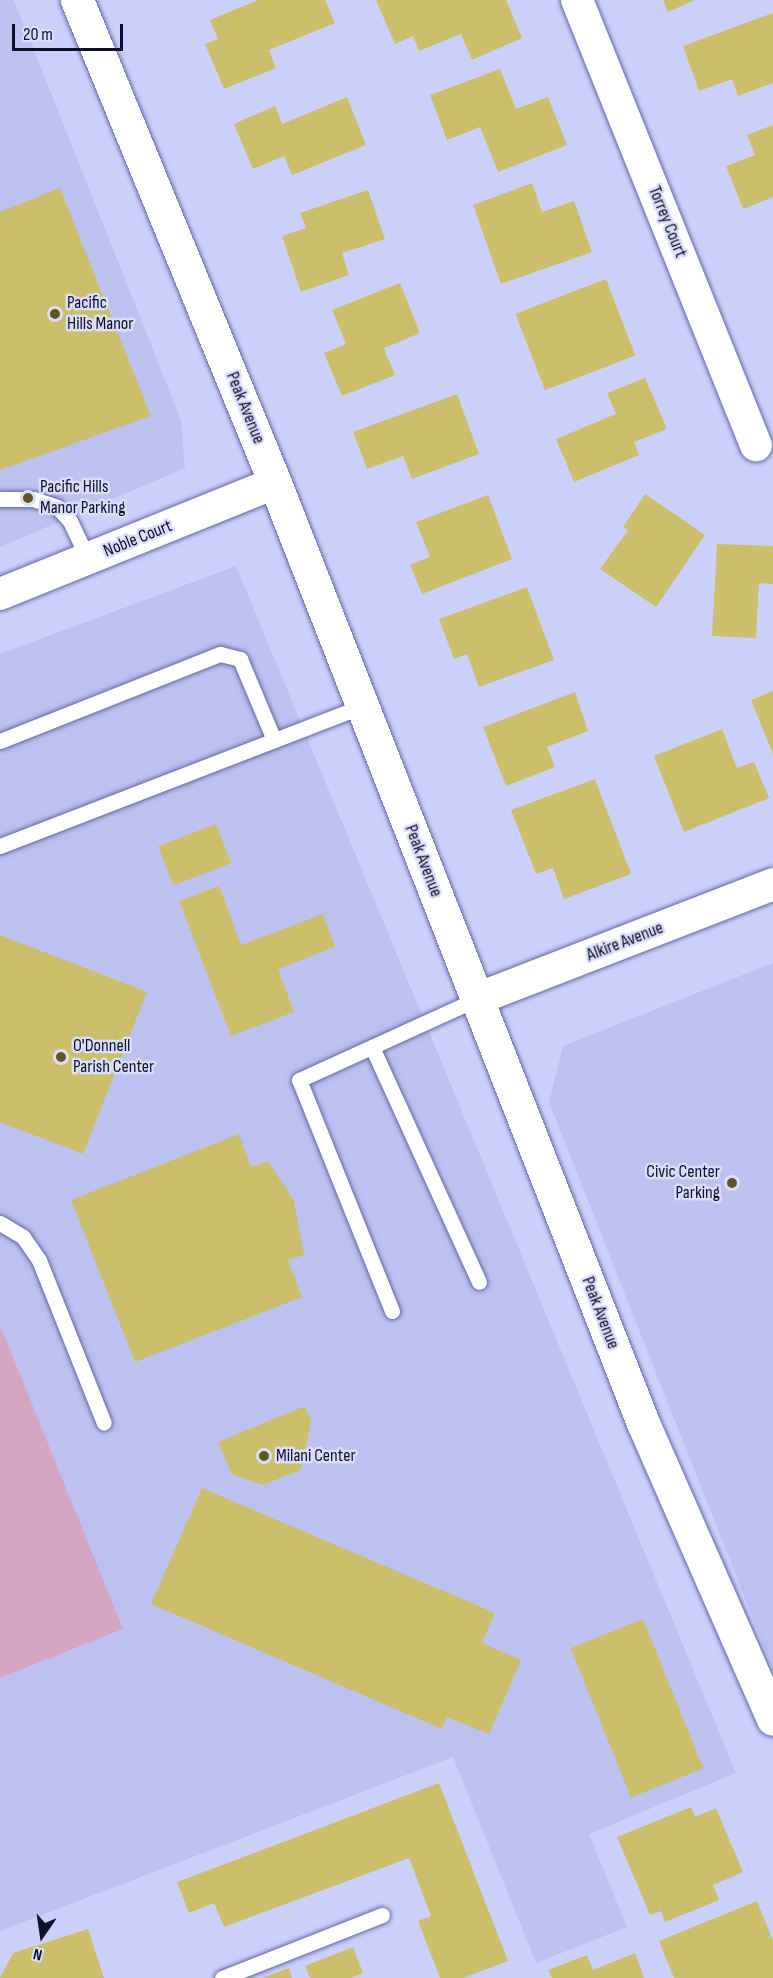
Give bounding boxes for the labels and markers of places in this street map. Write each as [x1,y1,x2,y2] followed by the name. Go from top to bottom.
[67,293,133,336] place label: Pacific Hills Manor
[48,307,62,321] marker: Pacific Hills Manor
[40,477,125,520] place label: Pacific Hills Manor Parking
[21,491,35,505] marker: Pacific Hills Manor Parking
[73,1036,154,1078] place label: O'Donnell Parish Center
[54,1050,68,1064] marker: O'Donnell Parish Center
[646,1162,720,1204] place label: Civic Center Parking
[725,1176,739,1190] marker: Civic Center Parking
[276,1445,356,1467] place label: Milani Center
[257,1449,271,1463] marker: Milani Center

